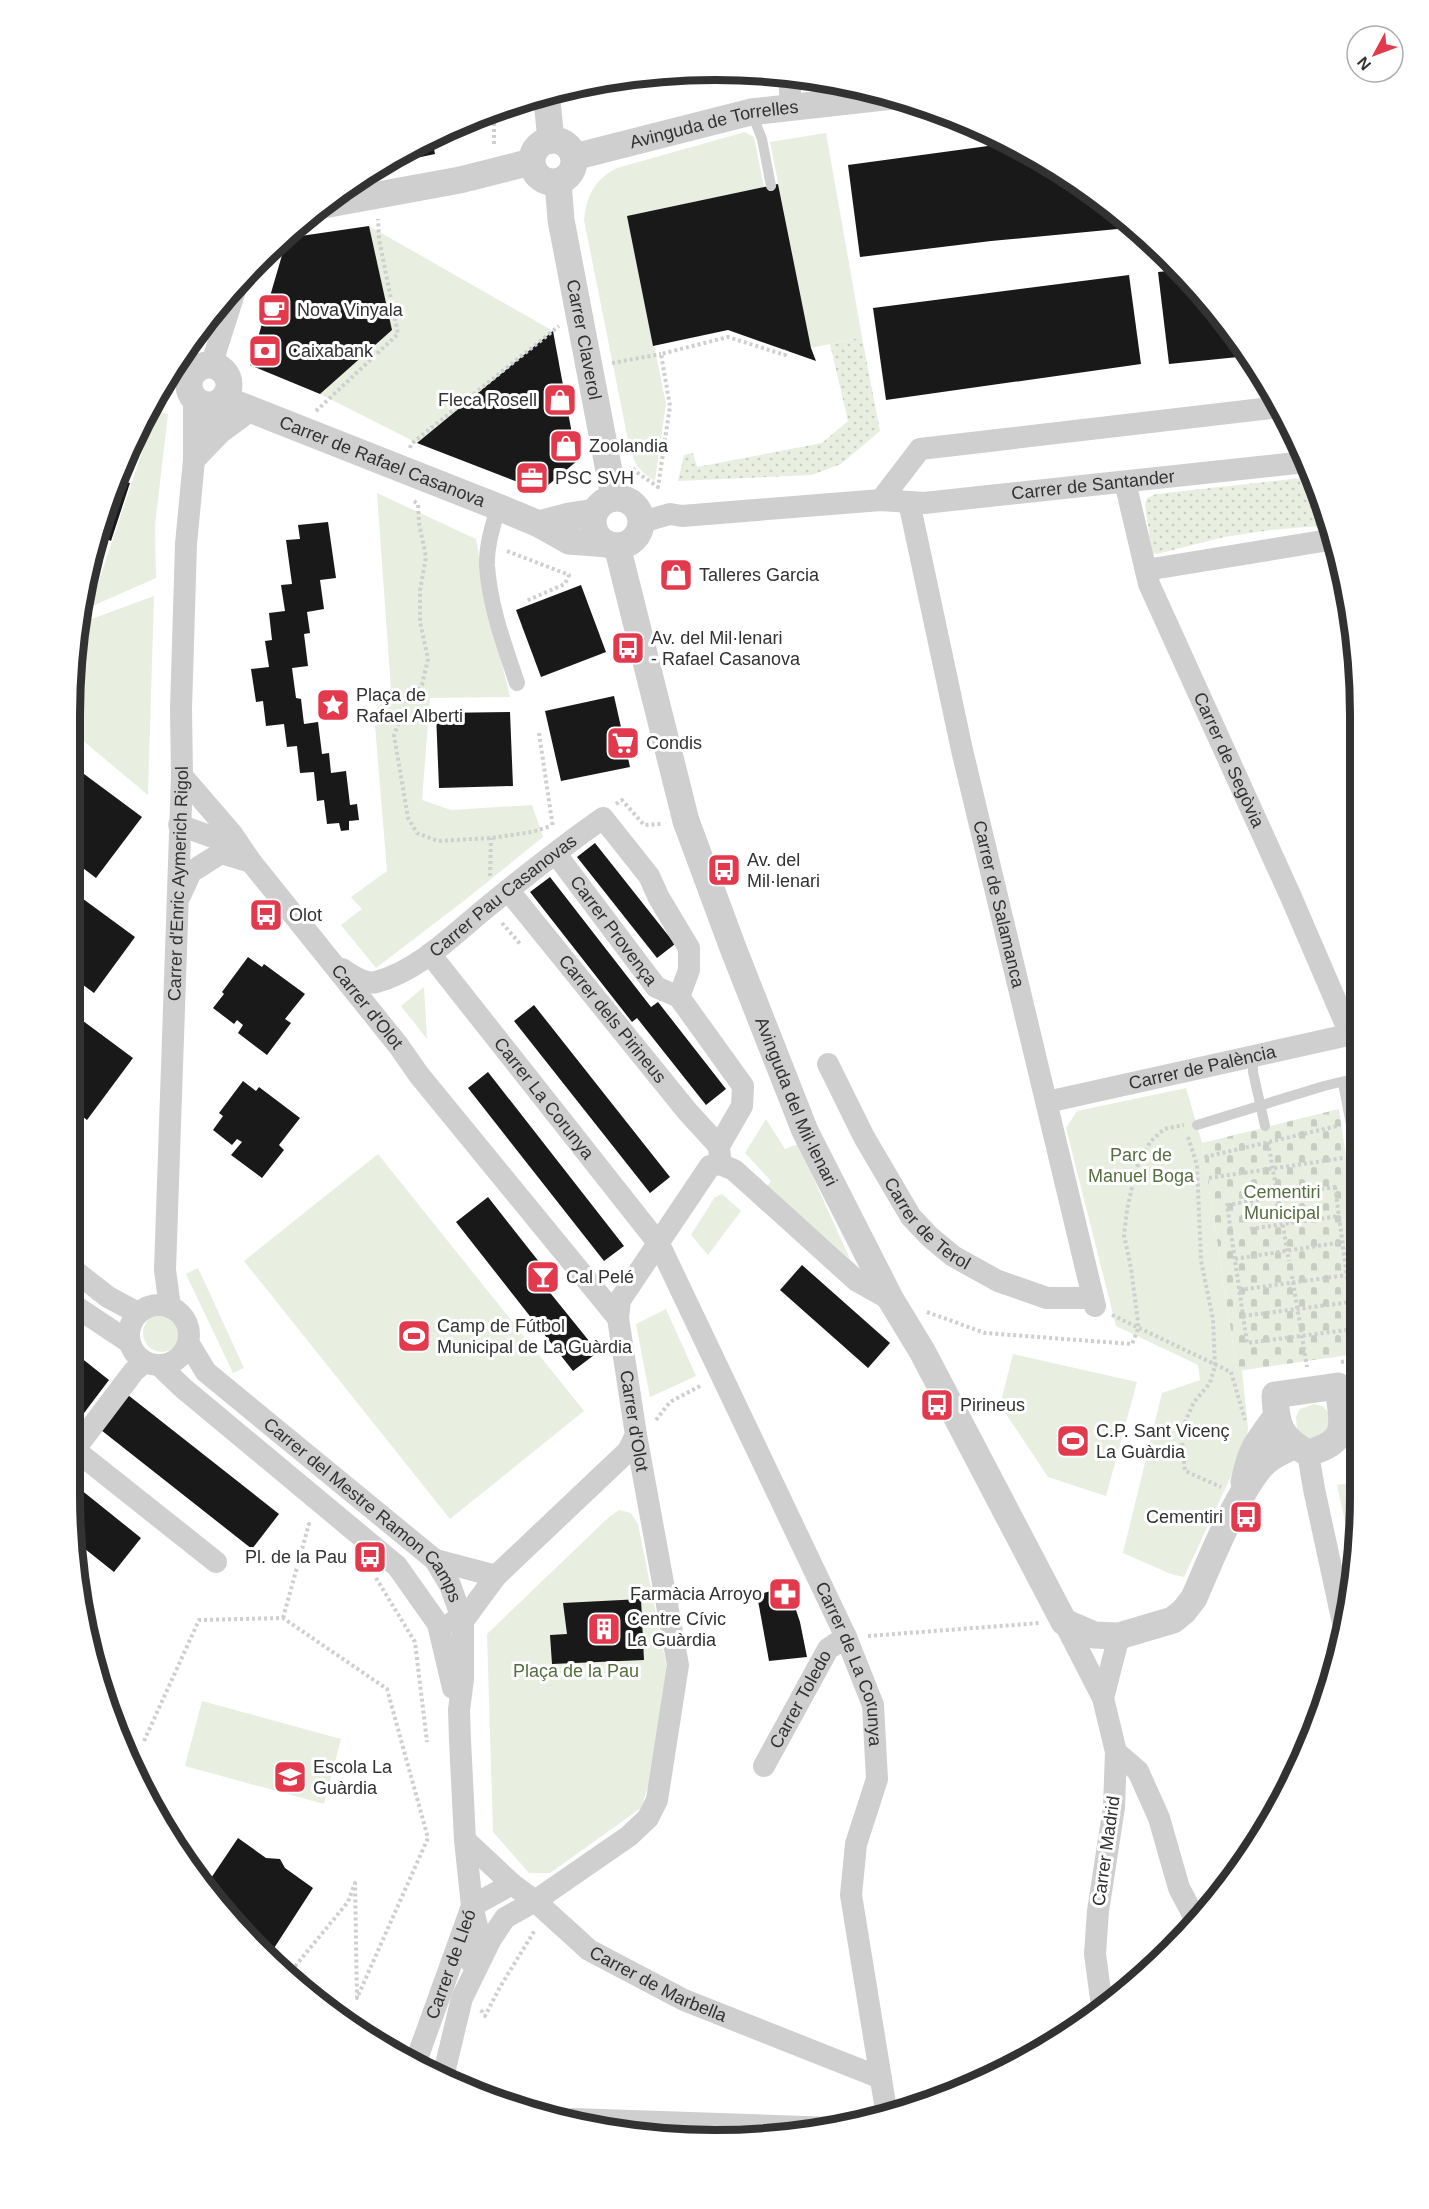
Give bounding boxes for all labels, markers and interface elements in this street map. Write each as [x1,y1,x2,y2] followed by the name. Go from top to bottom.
[1345,24,1405,84] north arrow
[1354,54,1374,73] text: N
[627,97,799,152] street label: Avinguda de Torrelles
[563,278,605,402] street label: Carrer Claverol
[256,292,292,328] cafe icon: Nova Vinyala
[297,300,404,320] place label: Nova Vinyala
[247,333,283,369] bank icon: Caixabank
[288,341,374,361] place label: Caixabank
[542,382,578,418] shop icon: Fleca Rosell
[438,390,537,410] place label: Fleca Rosell
[277,412,489,511] street label: Carrer de Rafael Casanova
[548,428,584,464] shop icon: Zoolandia
[589,436,669,456] place label: Zoolandia
[514,460,550,496] office icon: PSC SVH
[1010,466,1176,504] street label: Carrer de Santander
[555,468,634,488] place label: PSC SVH
[658,557,694,593] shop icon: Talleres Garcia
[699,565,820,585] place label: Talleres Garcia
[651,628,801,669] place label: Av. del Mil·lenari - Rafael Casanova
[610,630,646,666] bus stop icon: Av. del Mil·lenari - Rafael Casanova
[356,685,463,726] place label: Plaça de Rafael Alberti
[315,687,351,723] place icon: Plaça de Rafael Alberti
[1190,689,1269,832] street label: Carrer de Segòvia
[605,725,641,761] supermarket icon: Condis
[646,733,702,753] place label: Condis
[164,766,192,1001] street label: Carrer d'Enric Aymerich Rigol
[969,818,1029,991] street label: Carrer de Salamanca
[426,831,580,961] street label: Carrer Pau Casanovas
[747,850,820,891] place label: Av. del Mil·lenari
[706,852,742,888] bus stop icon: Av. del Mil·lenari
[566,872,662,990] street label: Carrer Provença
[248,897,284,933] bus stop icon: Olot
[289,905,322,925] place label: Olot
[555,951,670,1087] street label: Carrer dels Pirineus
[327,960,407,1053] street label: Carrer d'Olot
[751,1014,841,1189] street label: Avinguda del Mil·lenari
[490,1034,599,1164] street label: Carrer La Corunya
[1127,1041,1279,1094] street label: Carrer de Palència
[1088,1145,1195,1186] park label: Parc de Manuel Boga
[880,1174,974,1274] street label: Carrer de Terol
[1243,1182,1321,1223] park label: Cementiri Municipal
[525,1259,561,1295] bar icon: Cal Pelé
[566,1267,634,1287] place label: Cal Pelé
[437,1316,633,1357] place label: Camp de Fútbol Municipal de La Guàrdia
[396,1318,432,1354] sports icon: Camp de Fútbol Municipal de La Guàrdia
[616,1369,652,1473] street label: Carrer d'Olot
[919,1387,955,1423] bus stop icon: Pirineus
[960,1395,1025,1415] place label: Pirineus
[260,1414,465,1605] street label: Carrer del Mestre Ramon Camps
[1096,1421,1229,1462] place label: C.P. Sant Vicenç La Guàrdia
[1055,1423,1091,1459] sports icon: C.P. Sant Vicenç La Guàrdia
[1228,1499,1264,1535] bus stop icon: Cementiri
[1146,1507,1223,1527] place label: Cementiri
[352,1539,388,1575] bus stop icon: Pl. de la Pau
[245,1547,347,1567] place label: Pl. de la Pau
[767,1576,803,1612] pharmacy icon: Farmàcia Arroyo
[811,1579,885,1748] street label: Carrer de La Corunya
[630,1584,762,1604] place label: Farmàcia Arroyo
[627,1609,726,1650] place label: Centre Cívic La Guàrdia
[586,1611,622,1647] building icon: Centre Cívic La Guàrdia
[766,1647,835,1752] street label: Carrer Toledo
[513,1661,639,1681] park label: Plaça de la Pau
[313,1757,393,1798] place label: Escola La Guàrdia
[272,1759,308,1795] school or university icon: Escola La Guàrdia
[1088,1795,1124,1907] street label: Carrer Madrid
[422,1907,480,2022] street label: Carrer de Lleó
[586,1942,730,2026] street label: Carrer de Marbella

